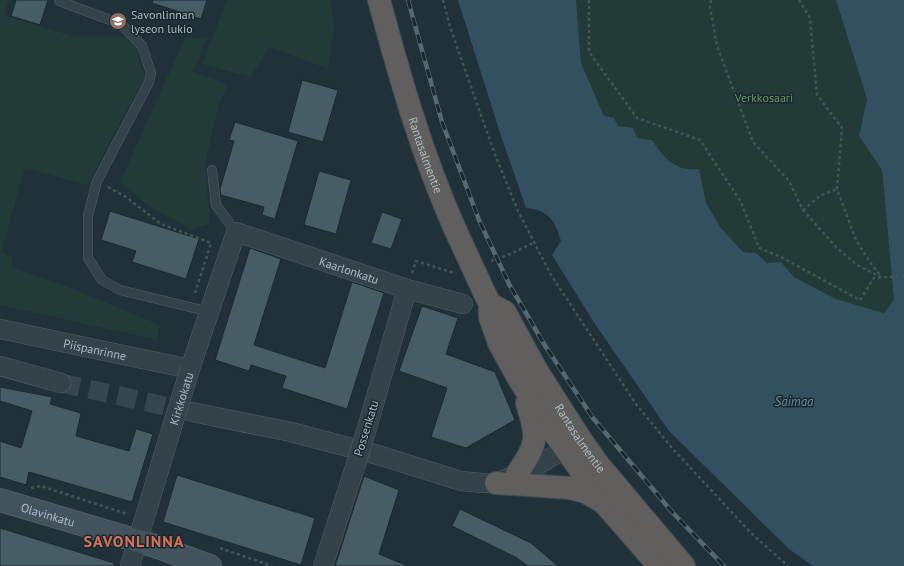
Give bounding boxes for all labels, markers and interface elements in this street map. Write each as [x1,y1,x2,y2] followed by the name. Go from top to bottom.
[131,7,194,36] place label: Savonlinnan lyseon lukio
[108,11,128,31] school or university icon: Savonlinnan lyseon lukio
[734,90,793,105] park label: Verkkosaari
[406,115,447,195] street label: Rantasalmentie
[318,253,381,287] street label: Kaarlonkatu
[62,335,128,363] street label: Piispanrinne
[166,370,196,427] street label: Kirkkokatu
[775,393,814,410] water label: Saimaa
[350,398,382,458] street label: Possenkatu
[552,401,609,475] street label: Rantasalmentie
[19,499,77,529] street label: Olavinkatu
[84,531,184,551] district label: SAVONLINNA

